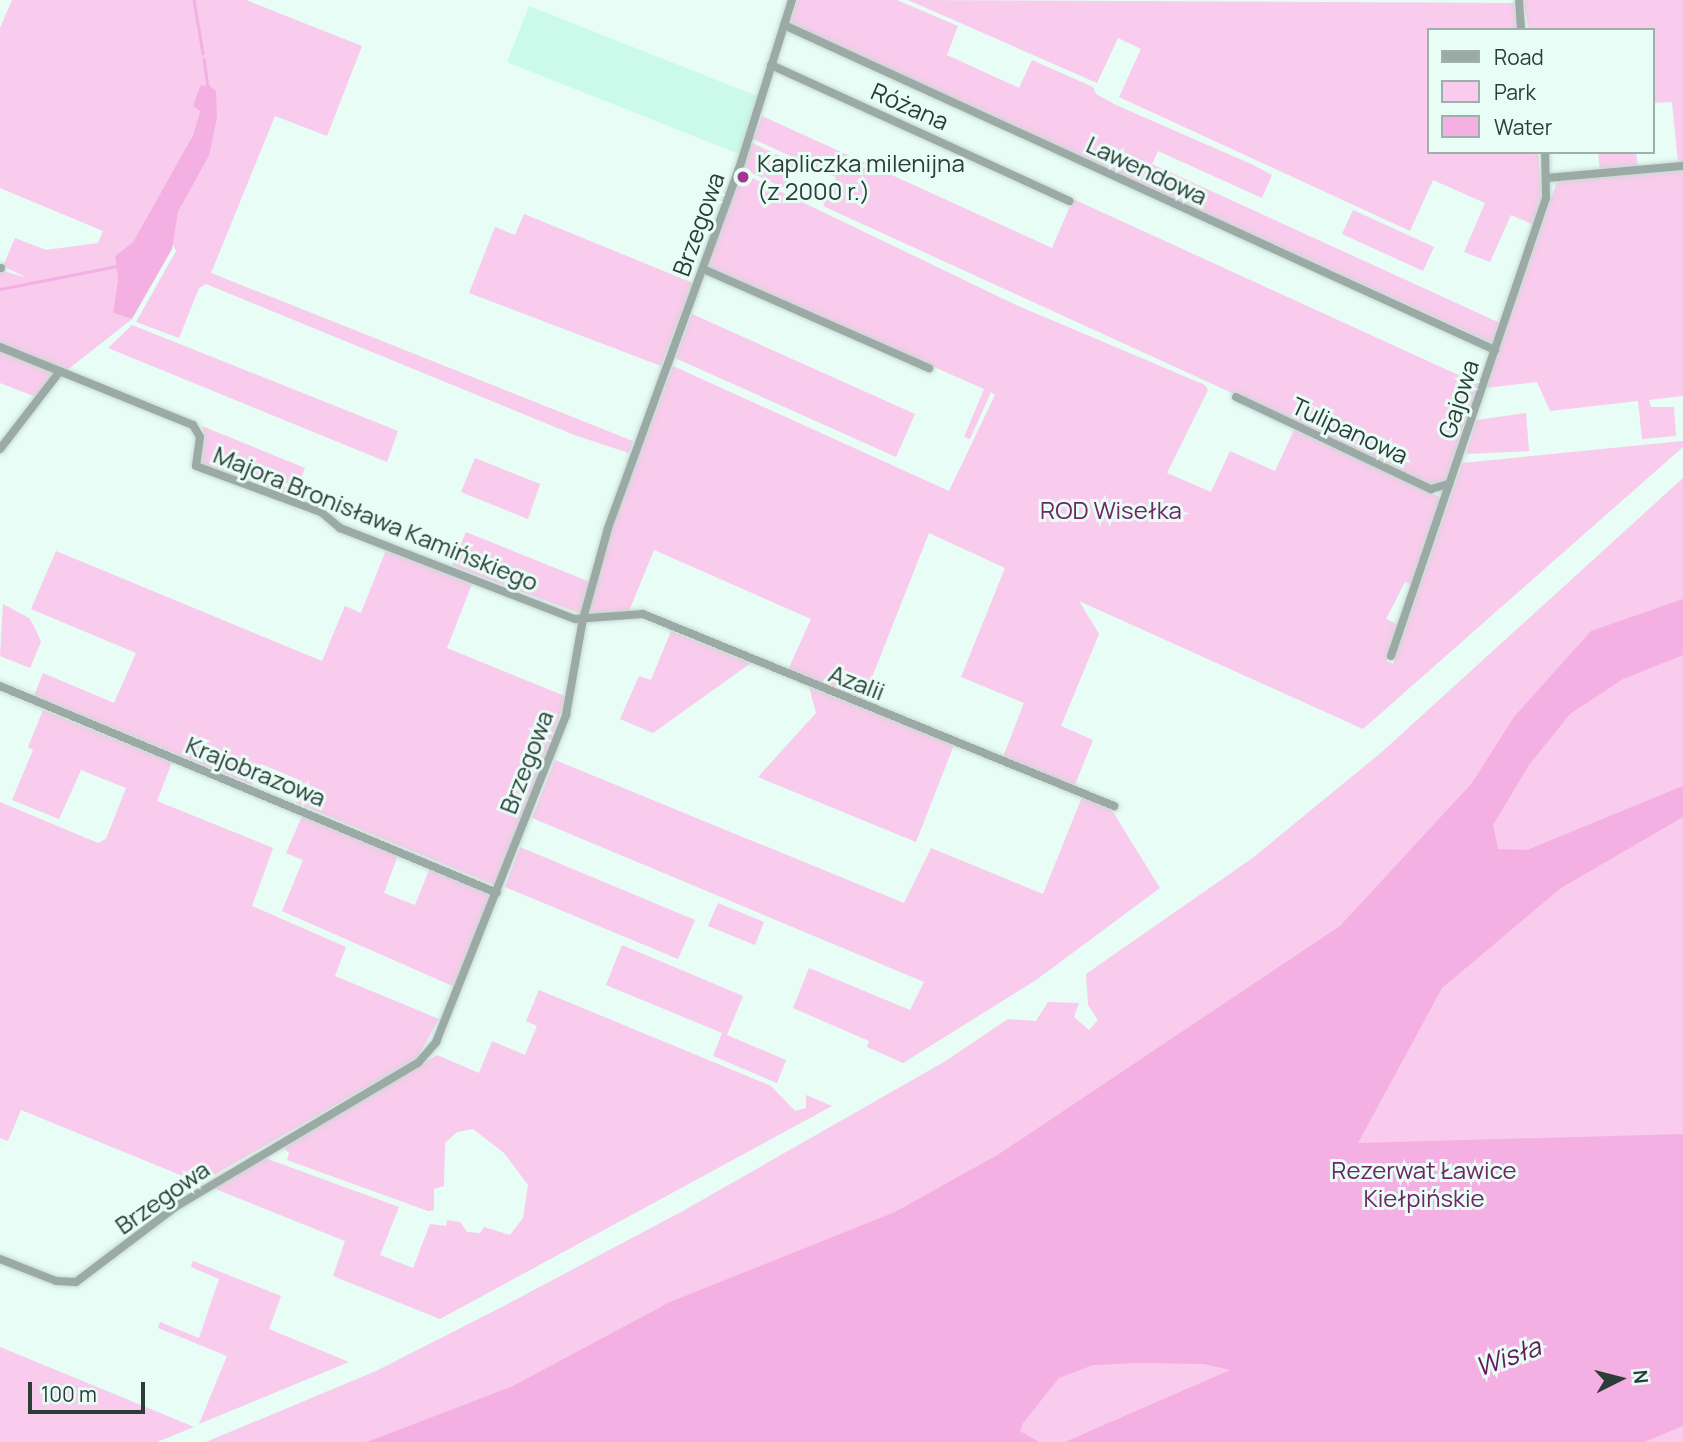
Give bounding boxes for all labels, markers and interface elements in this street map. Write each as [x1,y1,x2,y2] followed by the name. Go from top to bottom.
[1428,28,1655,154] legend
[1494,43,1544,71] text: Road
[867,76,953,136] street label: Różana
[1494,78,1536,106] text: Park
[1494,113,1552,141] text: Water
[1082,130,1212,210] street label: Lawendowa
[757,149,965,205] place label: Kapliczka milenijna (z 2000 r.)
[666,168,730,280] street label: Brzegowa
[735,169,751,185] marker: Kapliczka milenijna (z 2000 r.)
[1432,356,1484,442] street label: Gajowa
[1287,391,1413,469] street label: Tulipanowa
[210,440,542,596] street label: Majora Bronisława Kamińskiego
[1040,496,1182,524] park label: ROD Wisełka
[825,658,889,706] street label: Azalii
[493,706,559,818] street label: Brzegowa
[182,730,330,812] street label: Krajobrazowa
[109,1154,215,1240] street label: Brzegowa
[1331,1156,1517,1212] park label: Rezerwat Ławice Kiełpińskie
[1471,1331,1545,1383] water label: Wisła
[1585,1344,1655,1414] north arrow
[32,1368,149,1412] scale bar
[1627,1369,1655,1385] text: N
[41,1380,97,1408] text: 100 m

